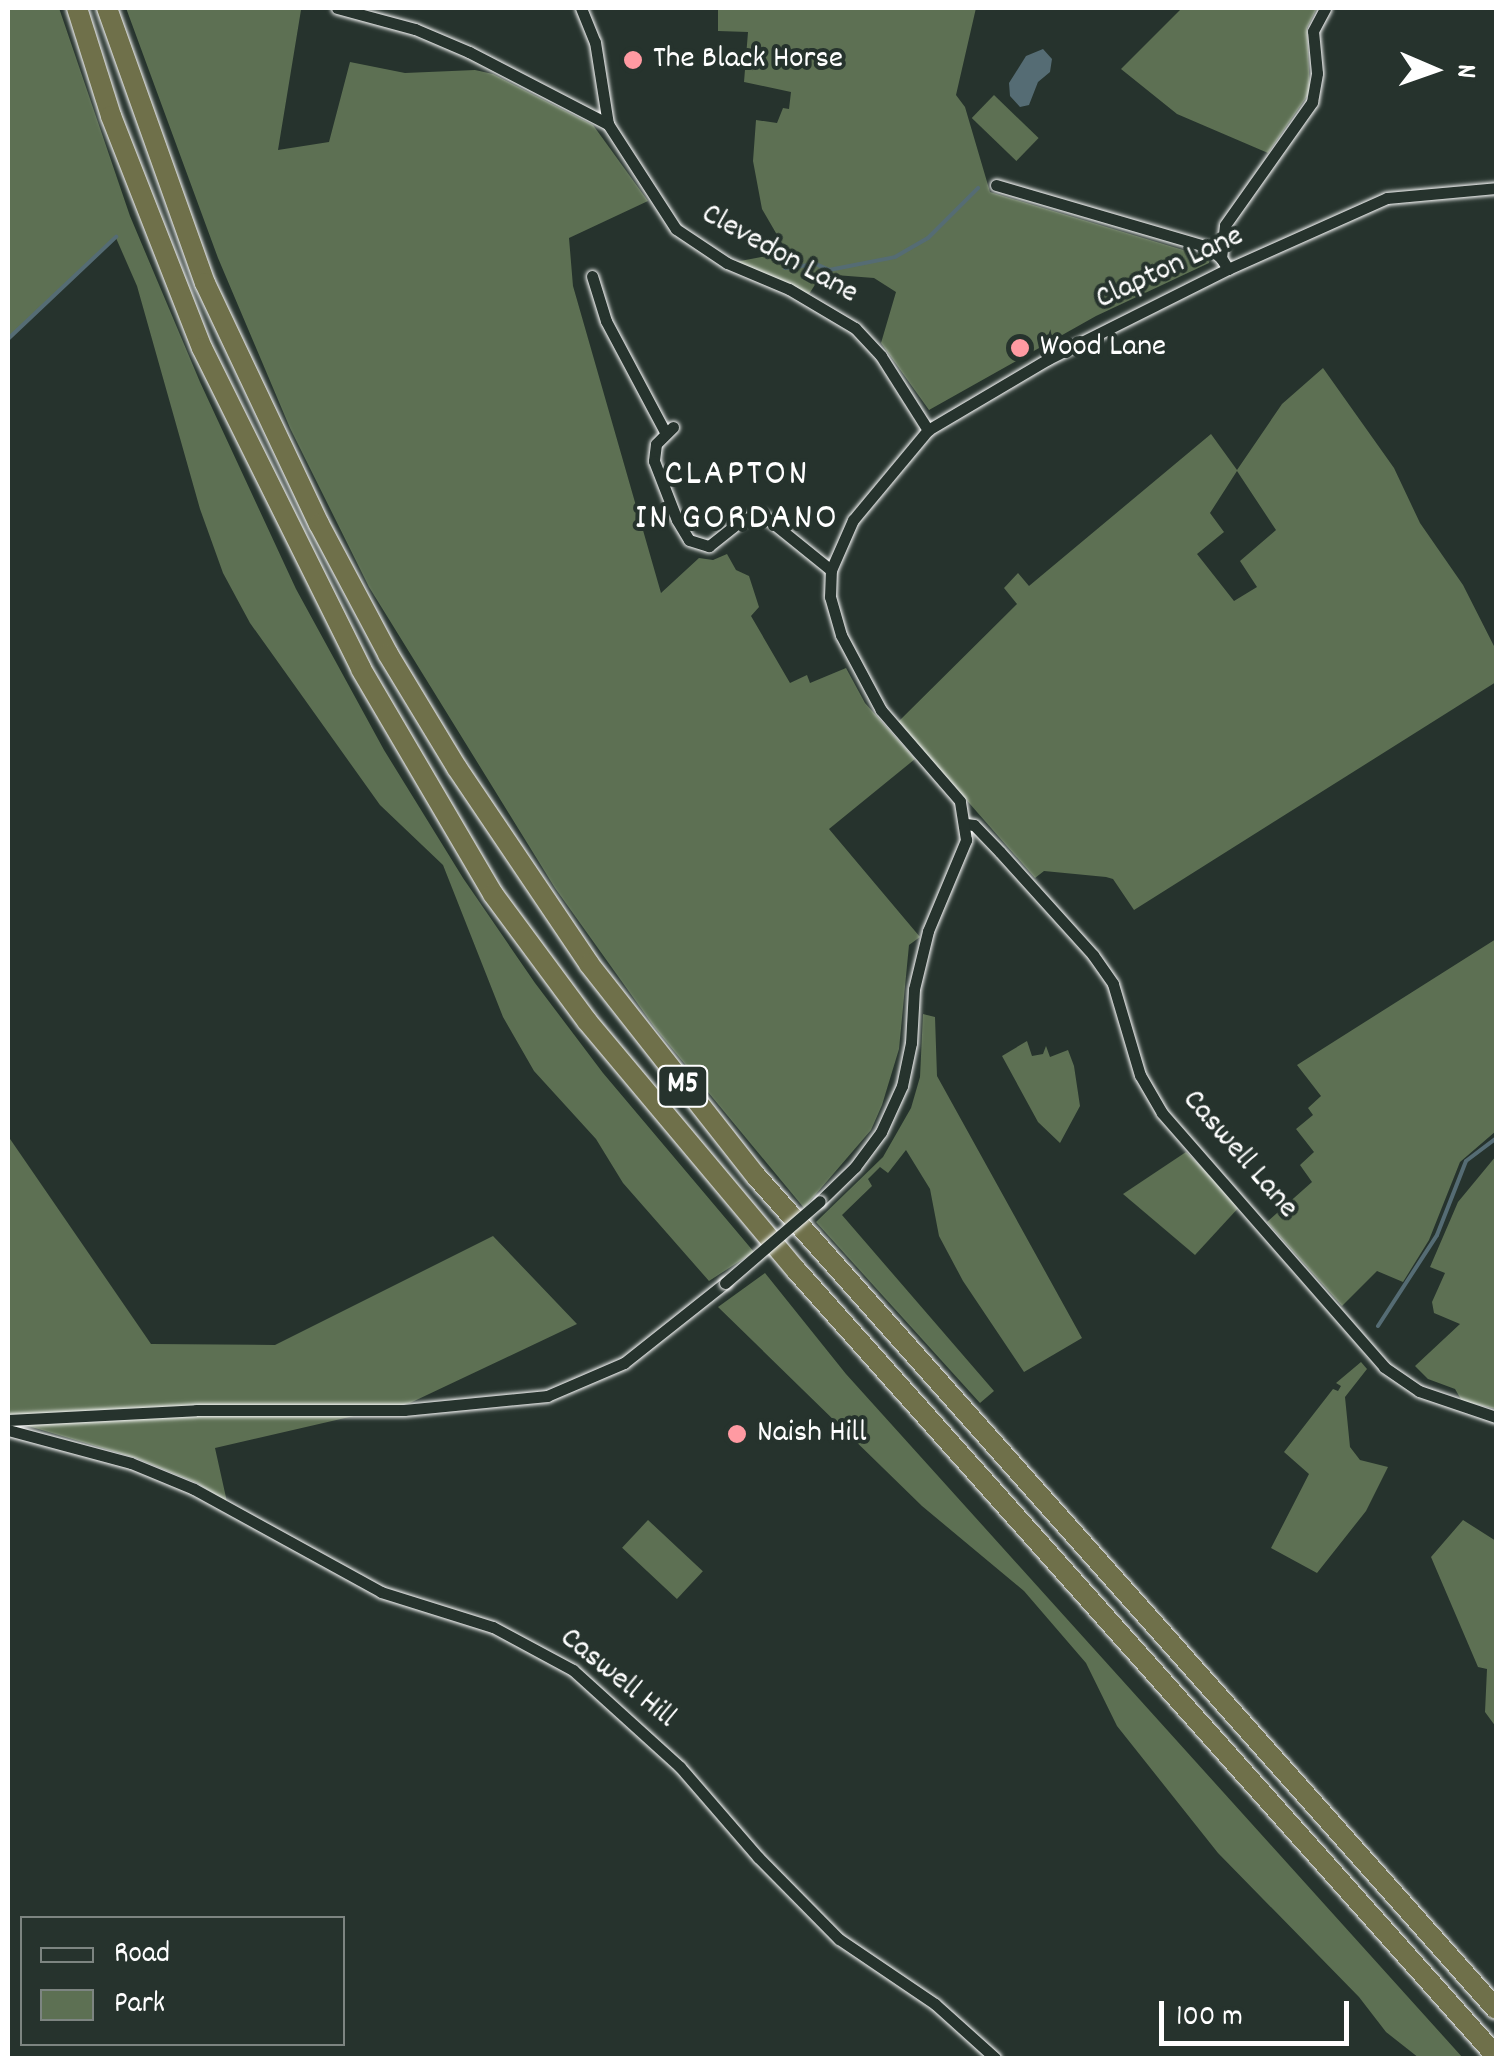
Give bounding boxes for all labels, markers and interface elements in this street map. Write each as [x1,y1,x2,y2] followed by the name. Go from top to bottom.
[1384,20,1484,120] north arrow
[653,41,843,79] place label: The Black Horse
[622,49,644,71] marker: The Black Horse
[1444,63,1484,79] text: N
[694,196,864,314] street label: Clevedon Lane
[1090,218,1250,320] street label: Clapton Lane
[1040,329,1166,367] place label: Wood Lane
[1009,337,1031,359] marker: Wood Lane
[635,453,839,542] district label: CLAPTON IN GORDANO
[656,1061,710,1111] road number: M5
[1173,1083,1305,1227] street label: Caswell Lane
[757,1415,867,1453] place label: Naish Hill
[726,1423,748,1445] marker: Naish Hill
[551,1620,683,1738] street label: Caswell Hill
[20,1916,345,2046] legend
[114,1934,170,1977] text: Road
[1164,1981,1354,2043] scale bar
[114,1984,165,2027] text: Park
[1176,1997,1243,2040] text: 100 m

